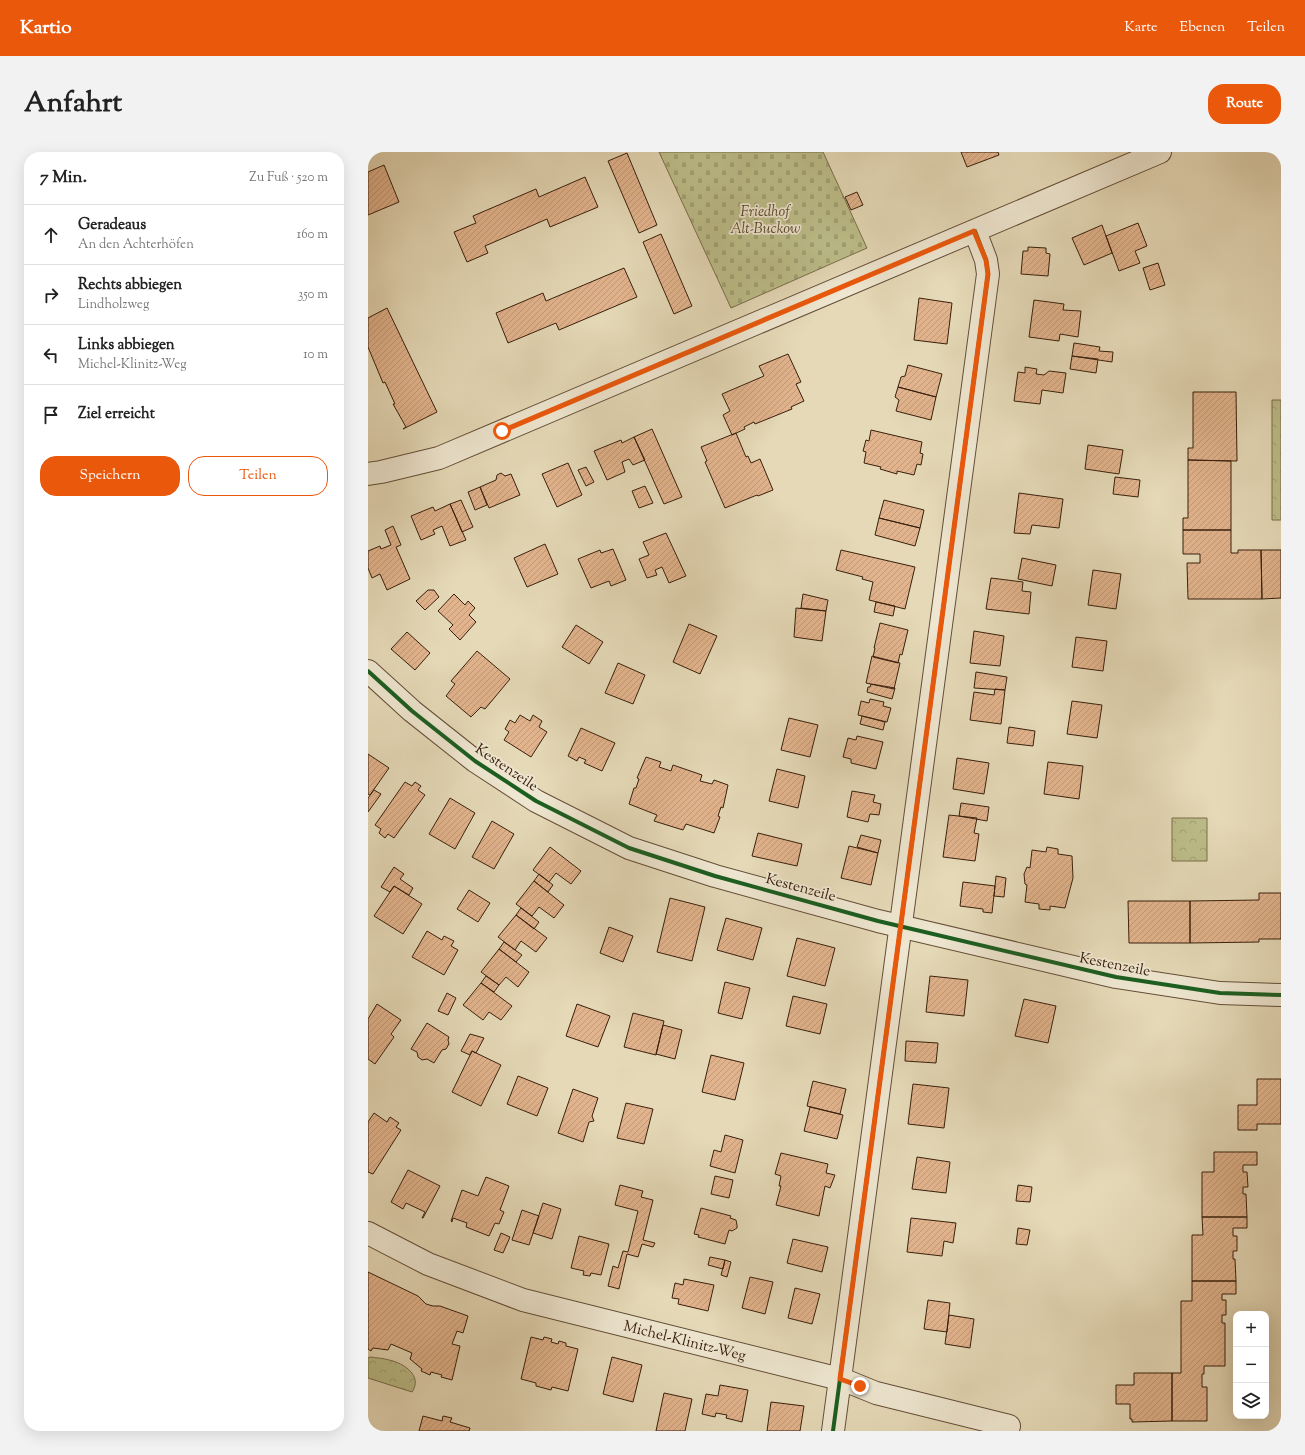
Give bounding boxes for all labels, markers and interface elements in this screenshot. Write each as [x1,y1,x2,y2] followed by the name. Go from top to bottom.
[20,15,72,42] text: Kartio
[1125,18,1158,38] text: Karte
[1180,18,1225,38] text: Ebenen
[1247,18,1285,38] text: Teilen
[24,84,122,124] text: Anfahrt
[1208,84,1281,124] button: Route
[40,166,87,190] text: 7 Min.
[249,169,328,187] text: Zu Fuß · 520 m
[730,202,800,240] park label: Friedhof Alt-Buckow
[78,215,146,236] text: Geradeaus
[40,224,62,246] icon: ahead
[297,226,328,244] text: 160 m
[78,236,194,254] text: An den Achterhöfen
[78,275,182,296] text: Rechts abbiegen
[40,284,62,306] icon: right
[298,286,328,304] text: 350 m
[78,296,149,314] text: Lindholzweg
[78,335,175,356] text: Links abbiegen
[40,344,62,366] icon: left
[303,346,328,364] text: 10 m
[78,356,187,374] text: Michel-Klinitz-Weg
[40,404,62,426] icon: arrive
[78,404,155,425] text: Ziel erreicht
[493,422,511,440] route start
[40,456,180,496] button: Speichern
[188,456,328,496] button: Teilen
[470,739,542,797] street label: Kestenzeile
[763,869,838,908] street label: Kestenzeile
[1077,948,1152,983] street label: Kestenzeile
[1233,1311,1269,1419] map controls
[1233,1311,1269,1347] button: +
[621,1316,748,1367] street label: Michel-Klinitz-Weg
[1233,1347,1269,1383] button: −
[851,1377,869,1395] route end
[1233,1383,1269,1419] button: layers

